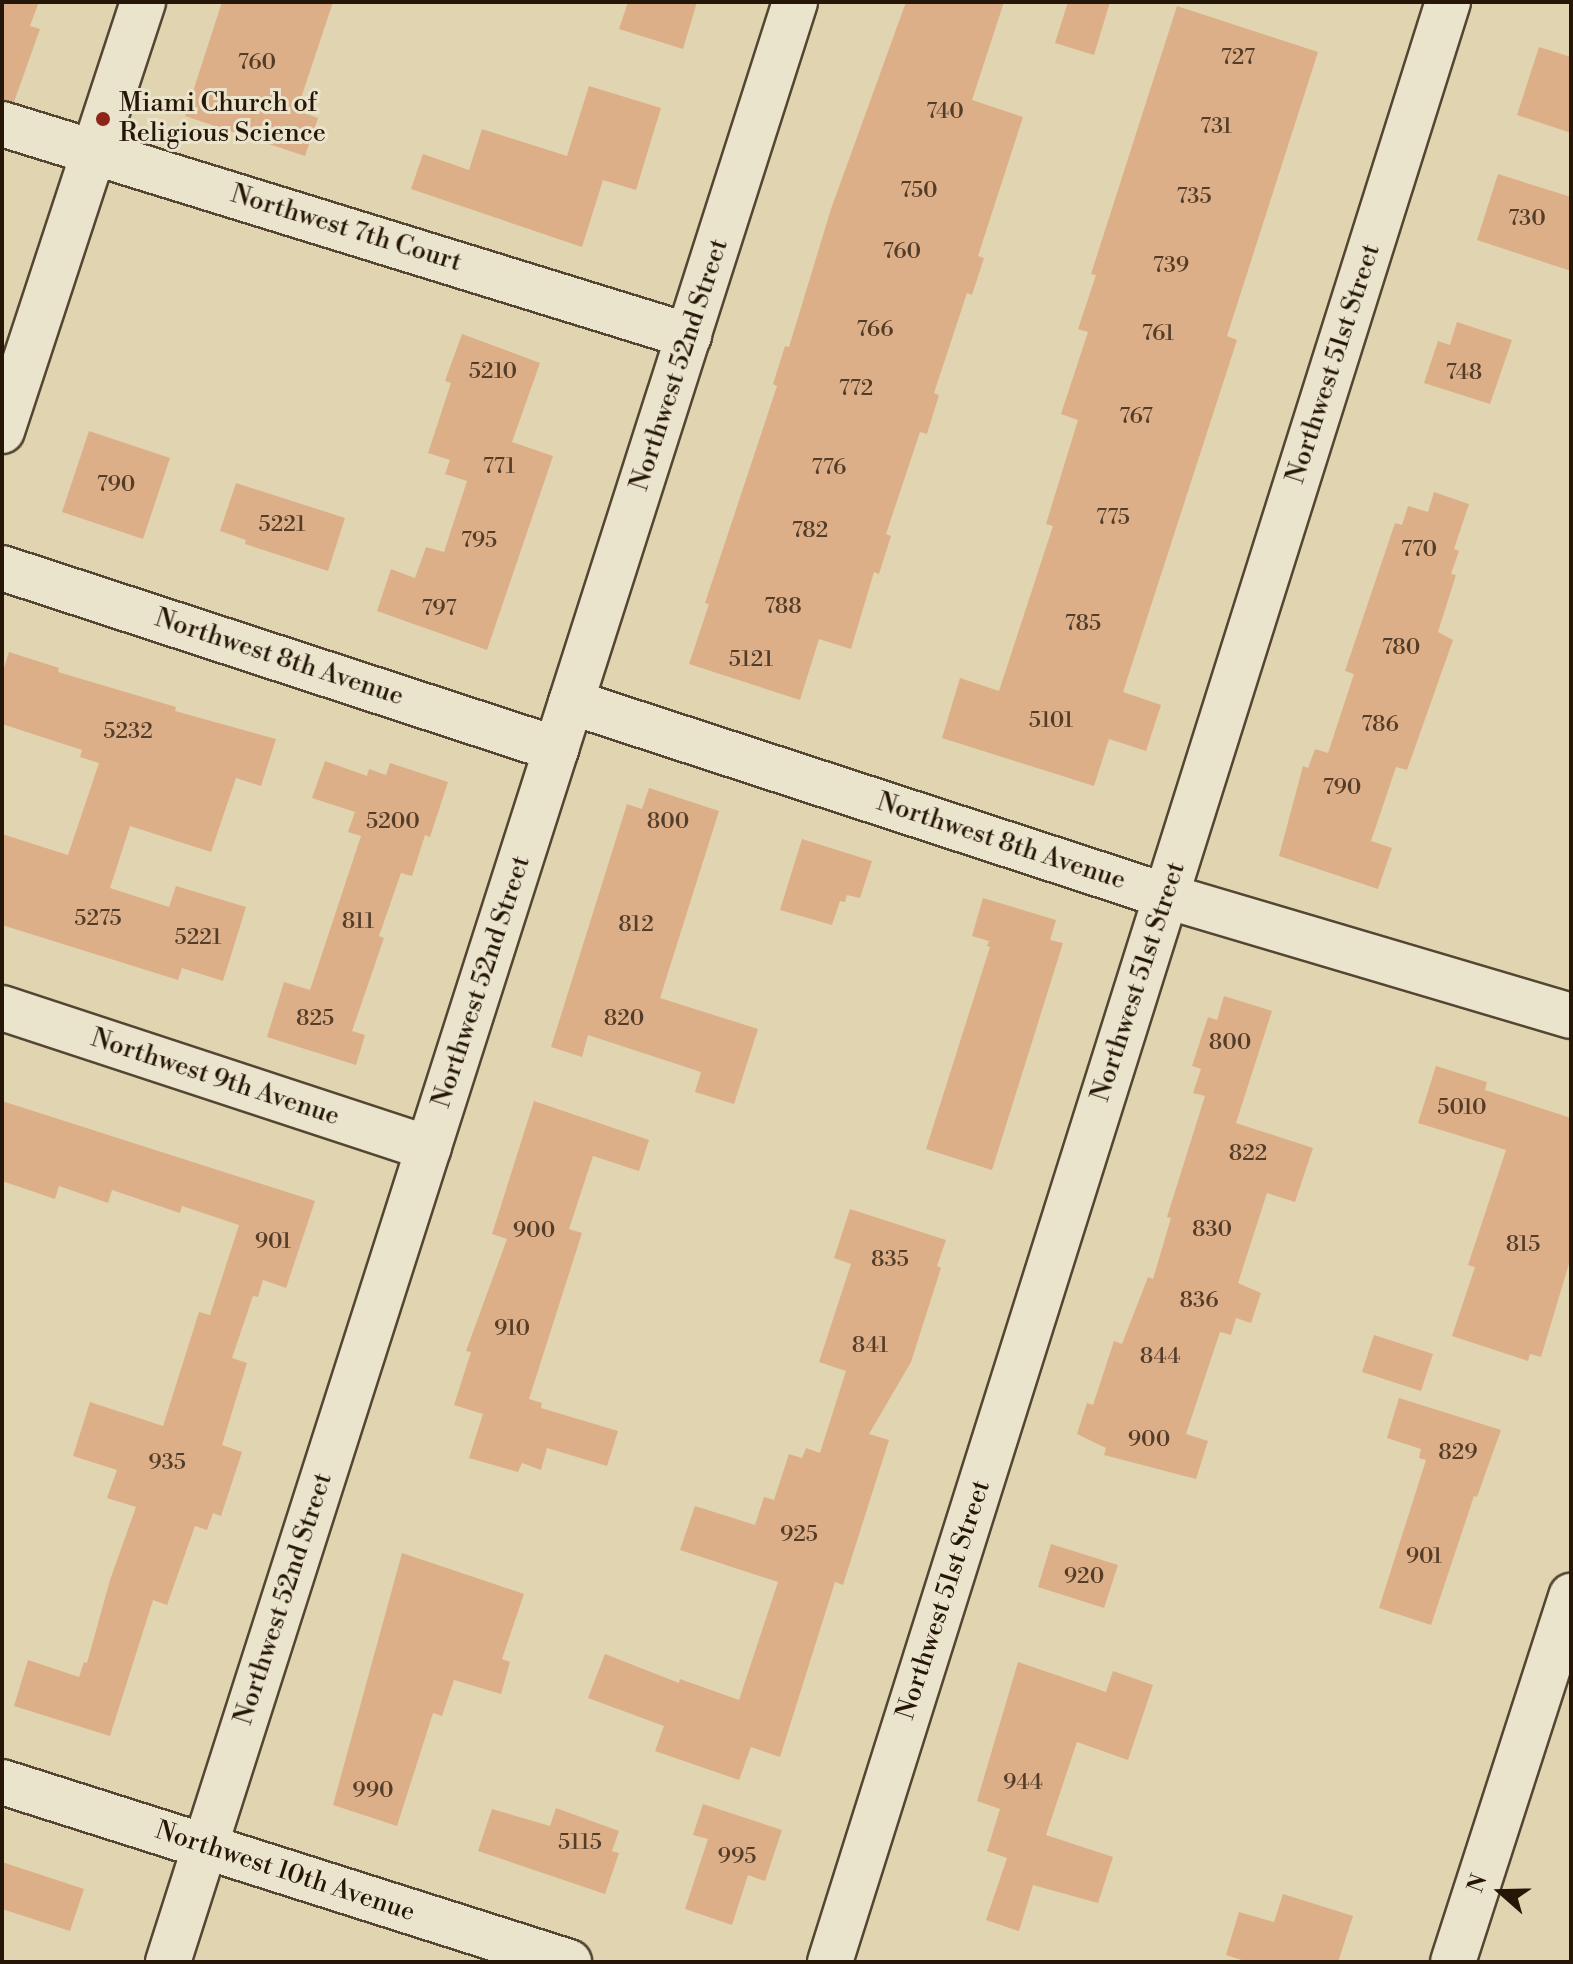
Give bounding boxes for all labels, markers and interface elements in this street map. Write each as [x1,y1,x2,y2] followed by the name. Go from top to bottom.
[1221,45,1255,71] house number: 727
[238,50,276,76] house number: 760
[119,88,326,150] place label: Miami Church of Religious Science
[926,99,964,125] house number: 740
[94,110,112,128] marker: Miami Church of Religious Science
[1200,114,1232,140] house number: 731
[900,178,938,204] house number: 750
[227,179,465,279] street label: Northwest 7th Court
[1176,184,1212,210] house number: 735
[1508,206,1546,232] house number: 730
[625,235,735,495] street label: Northwest 52nd Street
[883,239,921,265] house number: 760
[1281,240,1387,488] street label: Northwest 51st Street
[1153,253,1189,279] house number: 739
[856,317,894,343] house number: 766
[1142,321,1174,347] house number: 761
[469,359,517,385] house number: 5210
[1446,360,1482,386] house number: 748
[839,376,873,402] house number: 772
[1119,404,1153,430] house number: 767
[483,454,515,480] house number: 771
[812,455,846,481] house number: 776
[97,472,135,498] house number: 790
[1096,505,1130,531] house number: 775
[259,512,305,538] house number: 5221
[792,518,828,544] house number: 782
[461,528,497,554] house number: 795
[1401,537,1437,563] house number: 770
[764,594,802,620] house number: 788
[421,596,457,622] house number: 797
[151,603,407,713] street label: Northwest 8th Avenue
[1065,611,1101,637] house number: 785
[1382,635,1420,661] house number: 780
[729,647,773,673] house number: 5121
[1029,708,1073,734] house number: 5101
[1361,712,1399,738] house number: 786
[103,719,153,745] house number: 5232
[1323,775,1361,801] house number: 790
[873,787,1129,897] street label: Northwest 8th Avenue
[366,809,420,835] house number: 5200
[647,809,689,835] house number: 800
[427,852,537,1112] street label: Northwest 52nd Street
[1086,858,1192,1106] street label: Northwest 51st Street
[74,906,122,932] house number: 5275
[342,909,374,935] house number: 811
[618,912,654,938] house number: 812
[175,925,221,951] house number: 5221
[296,1006,334,1032] house number: 825
[604,1006,644,1032] house number: 820
[87,1023,343,1133] street label: Northwest 9th Avenue
[1209,1030,1251,1056] house number: 800
[1437,1095,1487,1121] house number: 5010
[1229,1141,1267,1167] house number: 822
[1192,1217,1232,1243] house number: 830
[513,1218,555,1244] house number: 900
[255,1229,291,1255] house number: 901
[1506,1232,1540,1258] house number: 815
[871,1247,909,1273] house number: 835
[1180,1288,1218,1314] house number: 836
[494,1316,530,1342] house number: 910
[852,1333,888,1359] house number: 841
[1140,1344,1180,1370] house number: 844
[1128,1427,1170,1453] house number: 900
[1438,1440,1478,1466] house number: 829
[148,1450,186,1476] house number: 935
[229,1469,339,1729] street label: Northwest 52nd Street
[891,1476,997,1724] street label: Northwest 51st Street
[780,1522,818,1548] house number: 925
[1406,1544,1442,1570] house number: 901
[1064,1564,1104,1590] house number: 920
[1003,1770,1043,1796] house number: 944
[352,1778,394,1804] house number: 990
[151,1815,419,1929] street label: Northwest 10th Avenue
[558,1830,602,1856] house number: 5115
[718,1844,756,1870] house number: 995
[1461,1852,1541,1932] north arrow
[1462,1871,1494,1896] text: N

